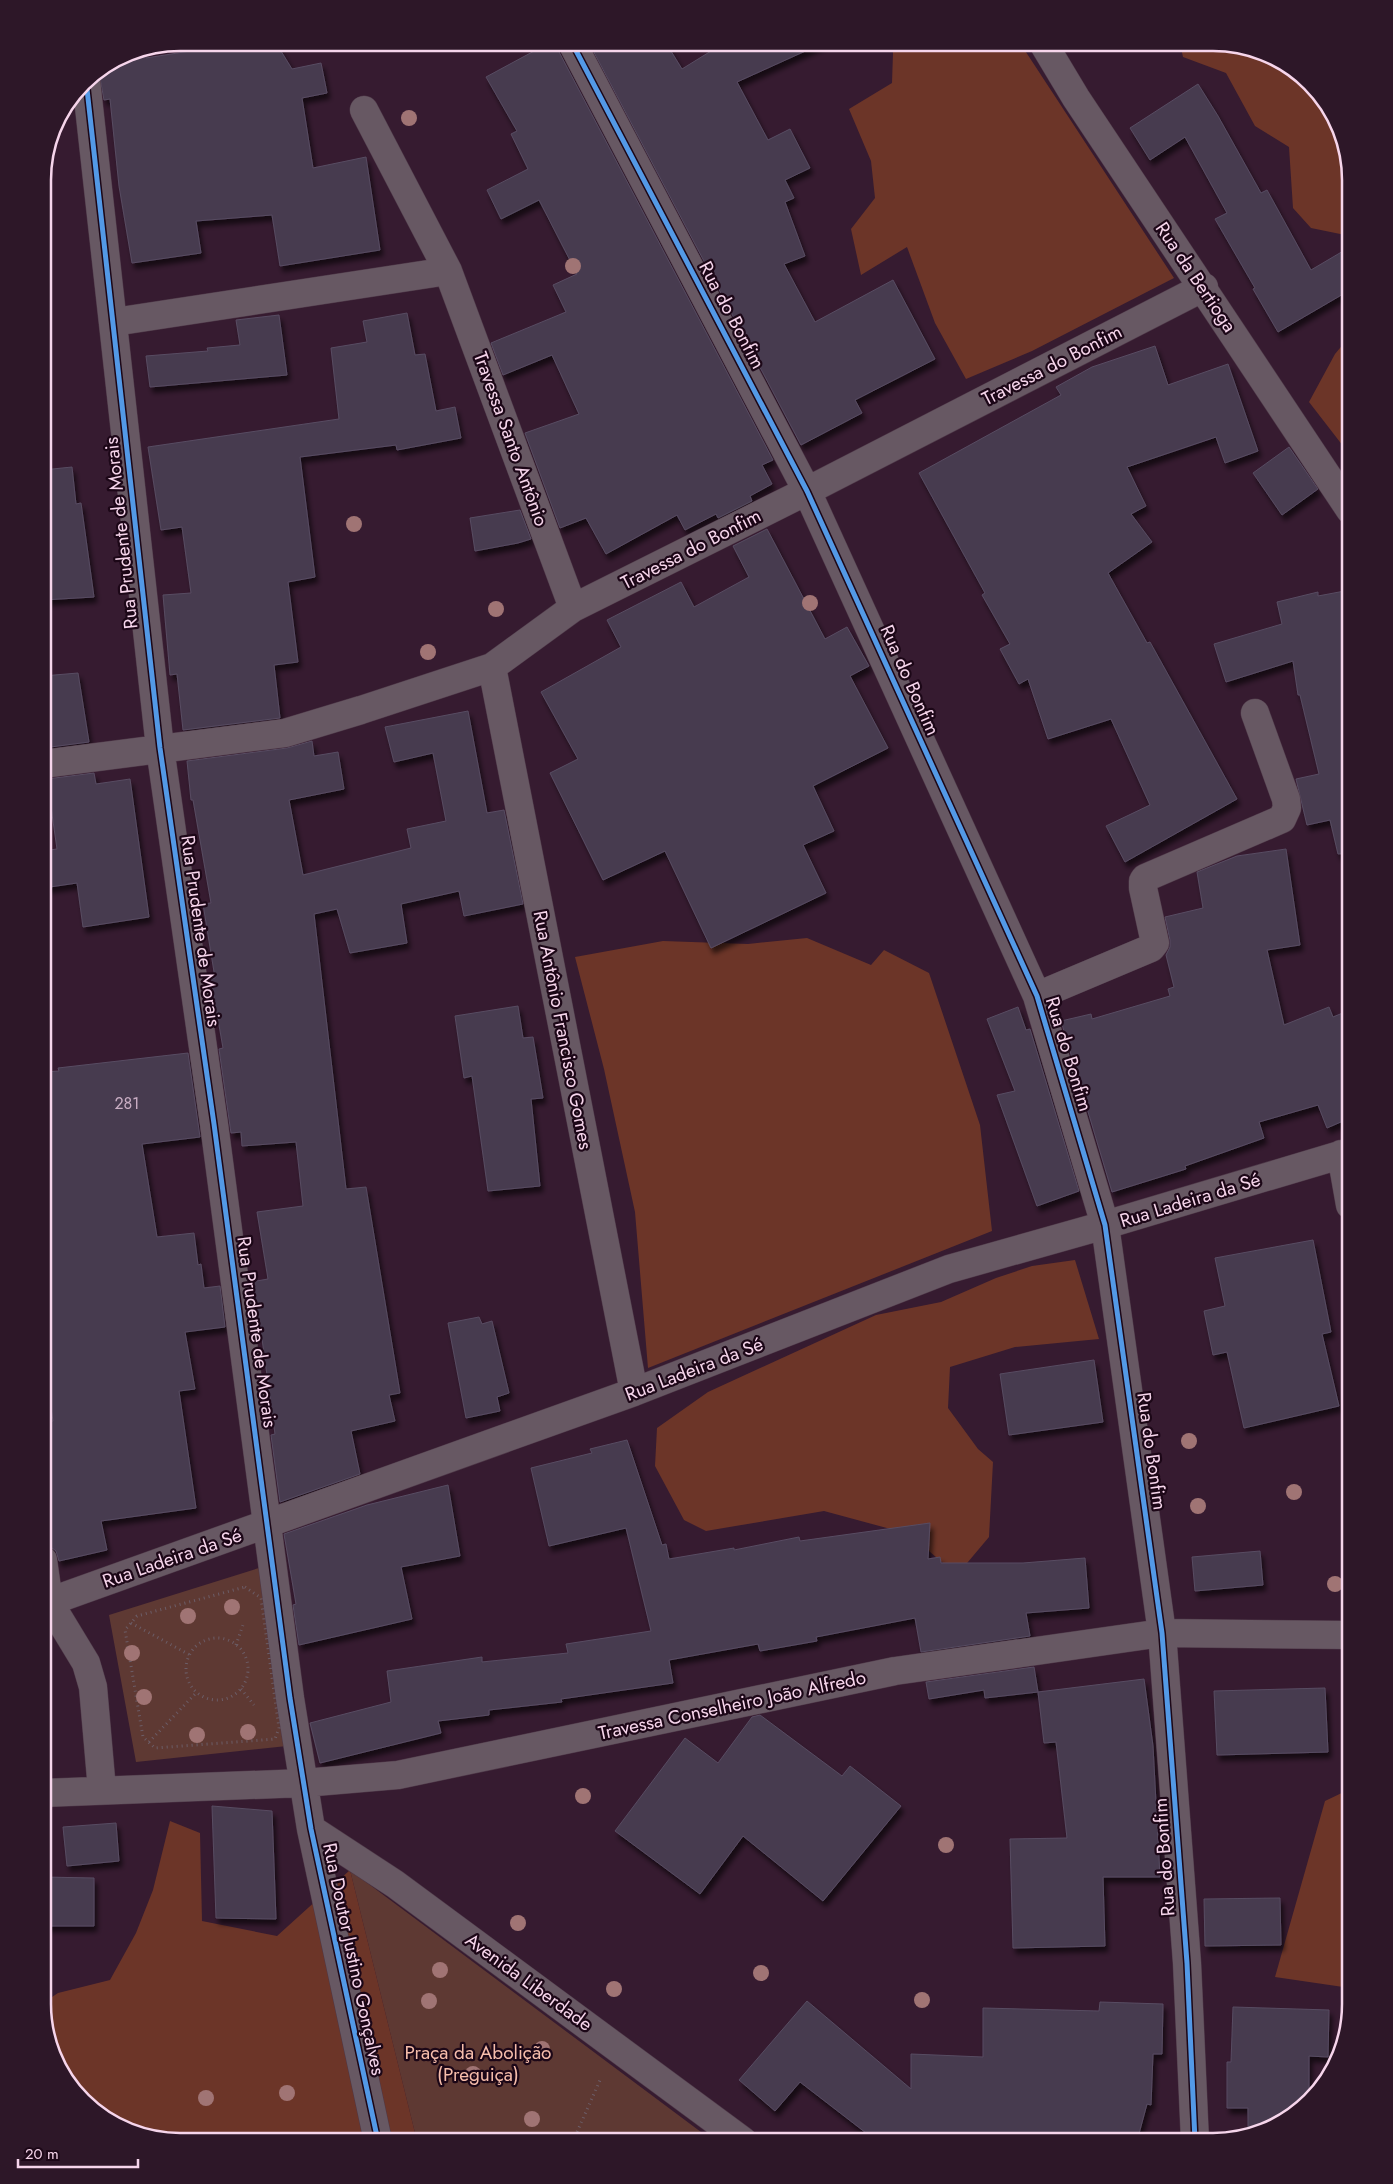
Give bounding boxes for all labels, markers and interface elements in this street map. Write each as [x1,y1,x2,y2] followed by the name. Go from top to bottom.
[1149,216,1243,338] street label: Rua da Bertioga
[692,256,772,374] street label: Rua do Bonfim
[977,318,1127,412] street label: Travessa do Bonfim
[467,348,555,530] street label: Travessa Santo Antônio
[97,435,145,630] street label: Rua Prudente de Morais
[616,502,766,596] street label: Travessa do Bonfim
[874,620,946,740] street label: Rua do Bonfim
[174,834,228,1029] street label: Rua Prudente de Morais
[527,908,599,1152] street label: Rua Antônio Francisco Gomes
[1039,993,1099,1115] street label: Rua do Bonfim
[114,1092,140,1115] house number: 281
[1116,1166,1264,1234] street label: Rua Ladeira da Sé
[230,1235,284,1430] street label: Rua Prudente de Morais
[621,1330,767,1408] street label: Rua Ladeira da Sé
[1130,1390,1174,1512] street label: Rua do Bonfim
[99,1521,246,1595] street label: Rua Ladeira da Sé
[596,1663,868,1747] street label: Travessa Conselheiro João Alfredo
[1146,1797,1182,1917] street label: Rua do Bonfim
[316,1840,392,2078] street label: Rua Doutor Justino Gonçalves
[460,1927,598,2037] street label: Avenida Liberdade
[404,2039,552,2088] park label: Praça da Abolição (Preguiça)
[18,2136,138,2168] scale bar
[25,2143,59,2165] text: 20 m

